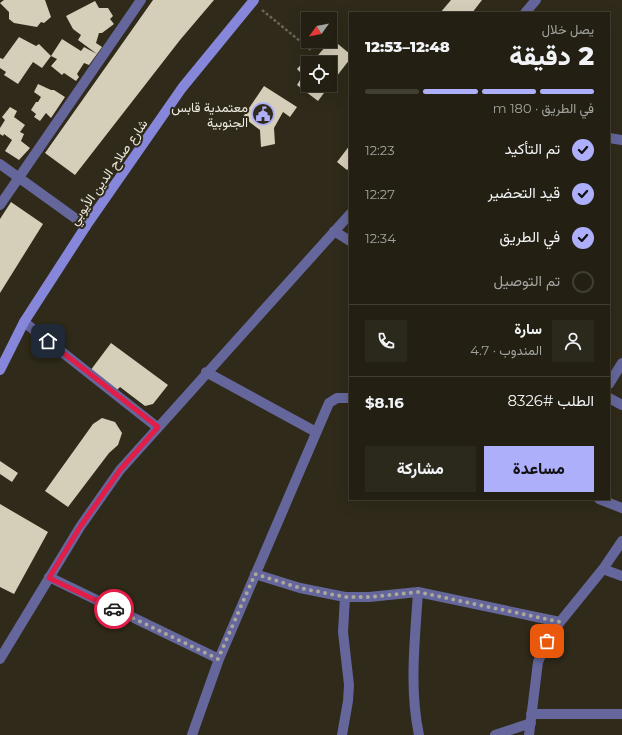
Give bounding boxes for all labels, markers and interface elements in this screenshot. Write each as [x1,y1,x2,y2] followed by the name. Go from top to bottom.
[301,12,337,48] north arrow
[301,12,337,92] map controls
[542,21,594,37] text: يصل خلال
[365,37,450,56] text: 12:48–12:53
[509,40,594,72] text: 2 دقيقة
[301,56,337,92] button: locate
[171,99,248,131] place label: معتمدية قابس الجنوبية
[493,100,594,116] text: في الطريق · 180 m
[250,101,276,127] public building icon: معتمدية قابس الجنوبية
[65,116,153,230] street label: شارع صلاح الدين الأيوبي
[504,139,560,158] text: تم التأكيد
[572,139,594,161] icon: check
[365,142,395,158] text: 12:23
[488,183,560,202] text: قيد التحضير
[572,183,594,205] icon: check
[365,186,395,202] text: 12:27
[500,227,560,246] text: في الطريق
[572,227,594,249] icon: check
[365,230,396,246] text: 12:34
[494,271,560,290] text: تم التوصيل
[514,319,542,338] text: سارة
[365,320,407,362] button: phone
[552,320,594,362] button: person
[31,324,65,358] pin
[37,330,59,352] icon: home
[470,342,542,358] text: المندوب · 4.7
[507,391,594,410] text: الطلب #8326
[365,393,404,412] text: $8.16
[365,446,476,492] button: مشاركة
[484,446,594,492] button: مساعدة
[94,589,134,629] courier
[103,598,125,620] icon: car
[530,624,564,658] pin
[536,630,558,652] icon: bag

